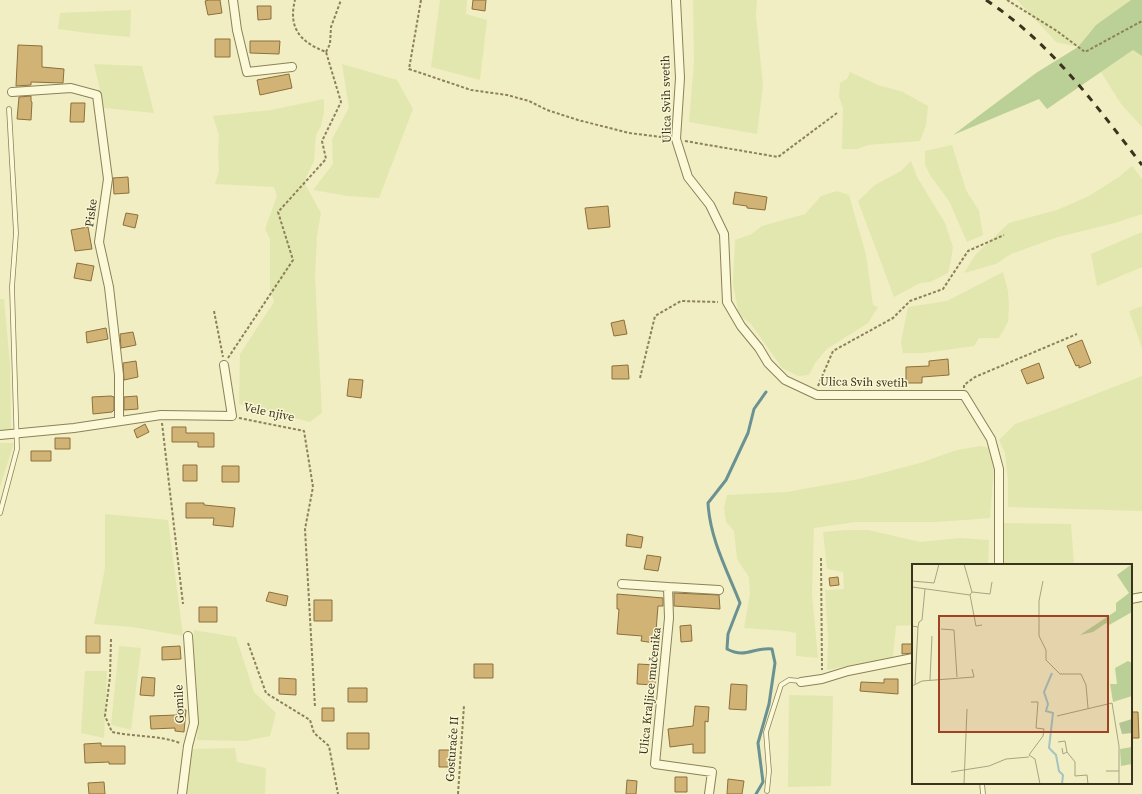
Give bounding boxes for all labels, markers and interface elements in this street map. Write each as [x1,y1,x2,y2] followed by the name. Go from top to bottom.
[657,55,675,143] street label: Ulica Svih svetih
[81,198,101,228] street label: Piske
[820,373,908,391] street label: Ulica Svih svetih
[242,399,296,425] street label: Vele njive
[912,564,1132,784] inset map
[635,626,665,756] street label: Ulica Kraljice mučenika
[170,684,188,724] street label: Gomile
[442,716,462,782] street label: Gosturače II

